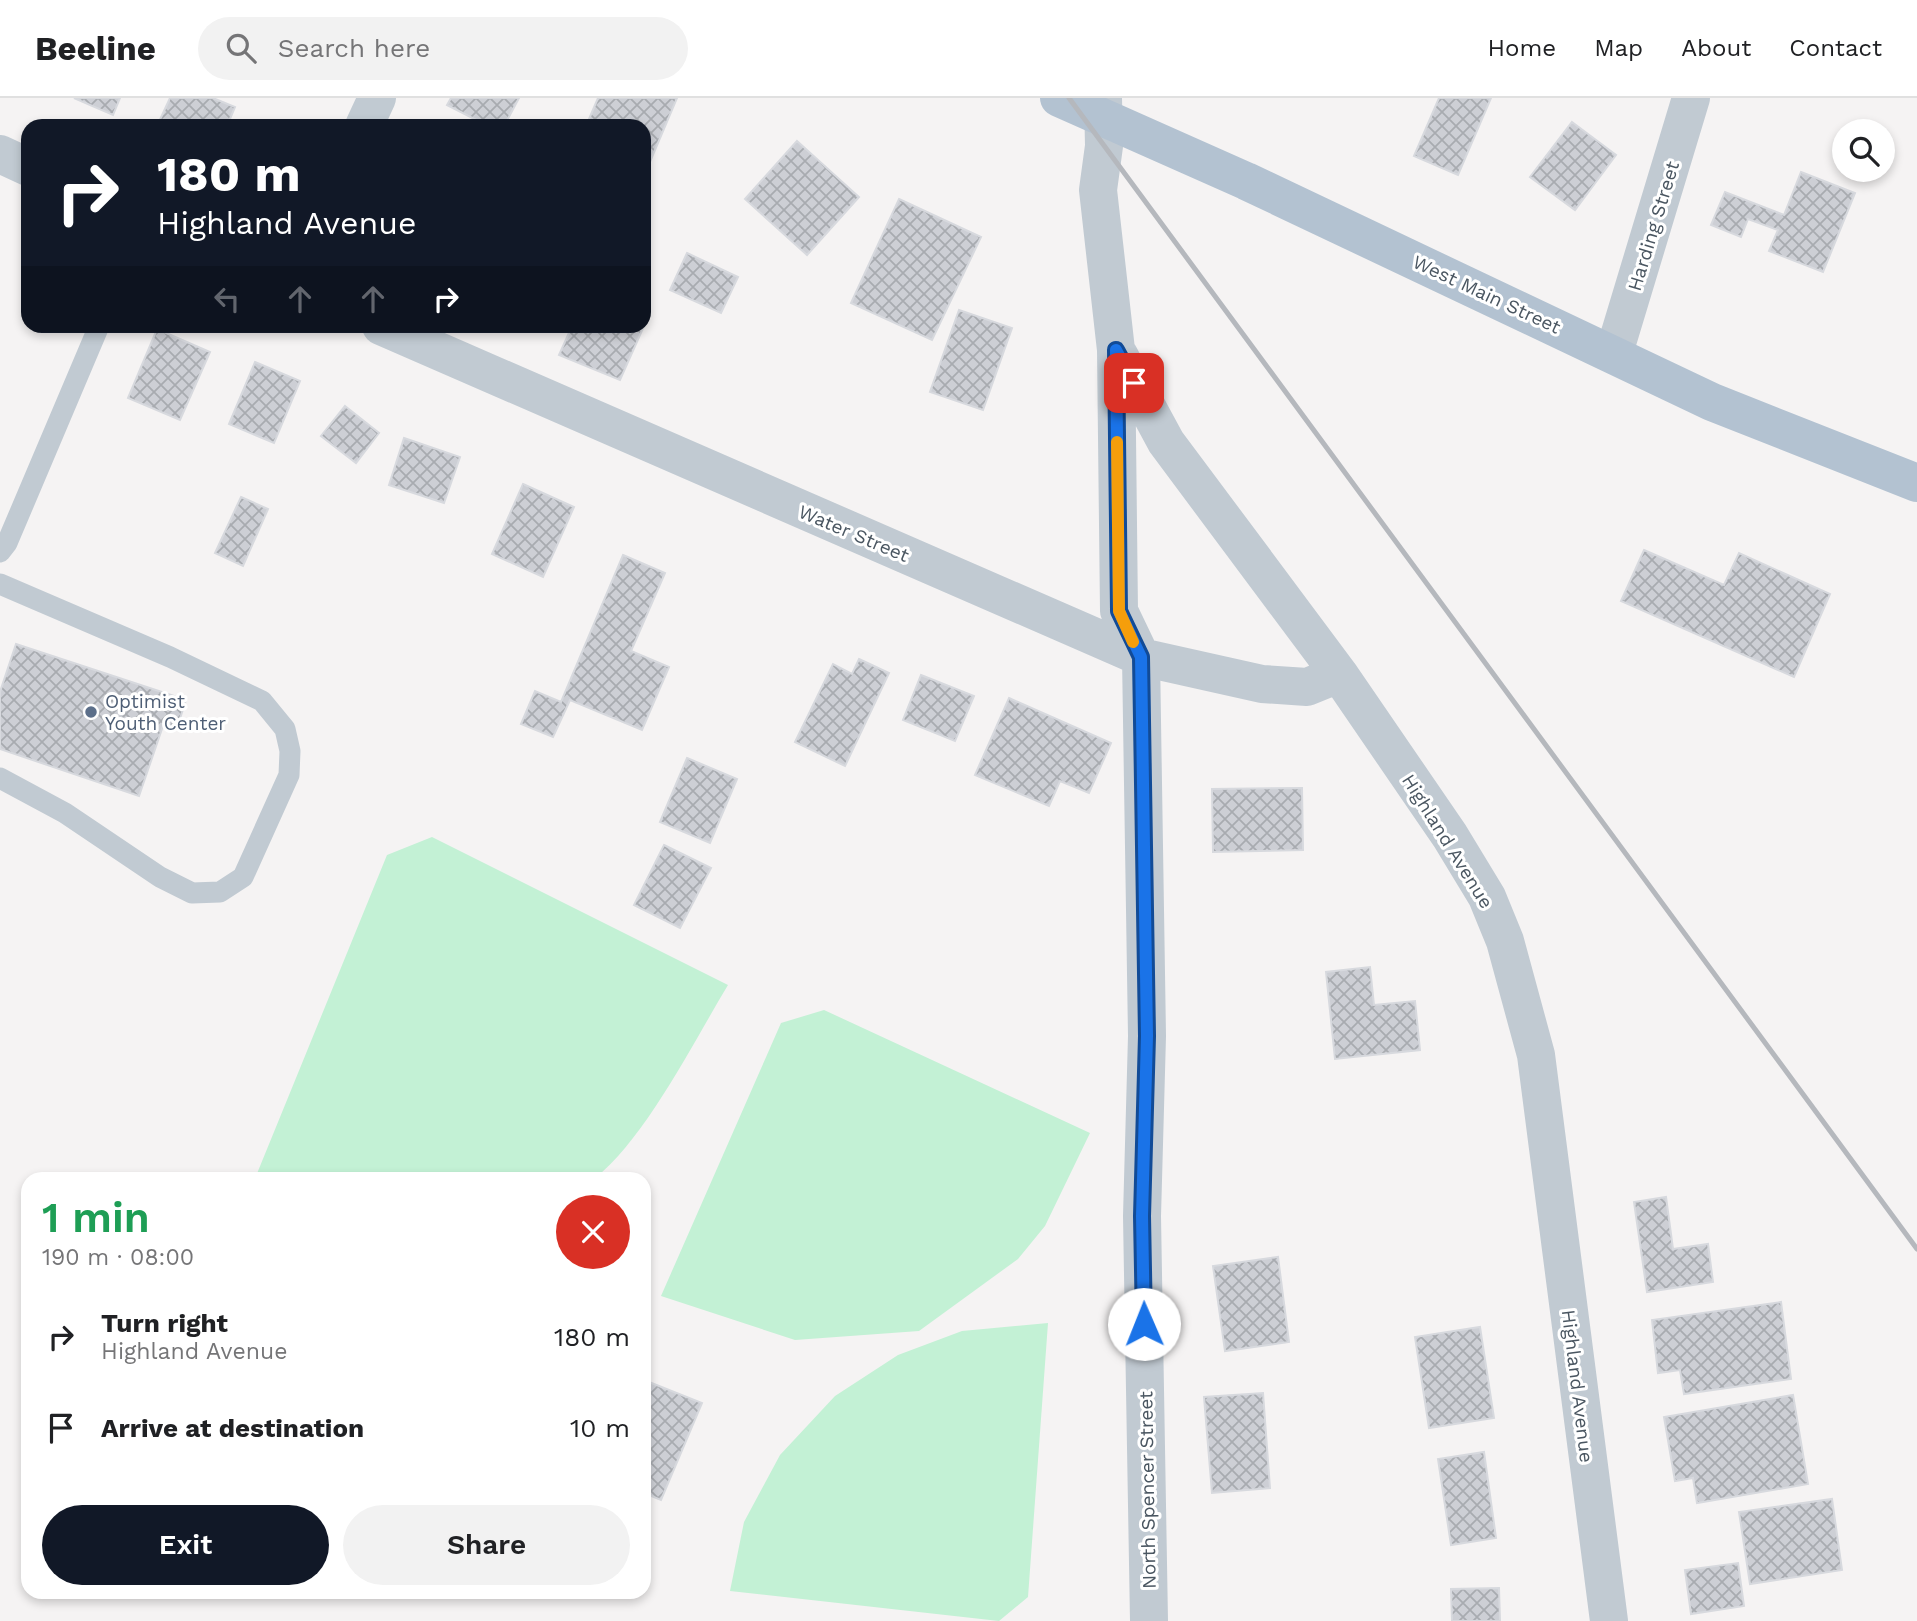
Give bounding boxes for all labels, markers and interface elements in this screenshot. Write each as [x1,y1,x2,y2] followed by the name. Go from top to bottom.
[198,17,688,80] search box
[35,29,156,68] text: Beeline
[222,29,260,67] icon: search
[278,33,430,63] text: Search here
[1488,34,1556,62] text: Home
[1594,34,1643,62] text: Map
[1681,34,1751,62] text: About
[1789,34,1882,62] text: Contact
[1832,119,1895,182] map controls
[1832,119,1895,182] button: search
[157,145,301,203] text: 180 m
[42,147,133,238] icon: right
[1623,158,1684,294] street label: Harding Street
[157,204,416,242] text: Highland Avenue
[1409,250,1564,339] street label: West Main Street
[208,280,246,318] icon: left
[281,280,319,318] icon: ahead
[354,280,392,318] icon: ahead
[427,280,465,318] icon: right
[1104,353,1164,413] pin
[1115,364,1153,402] icon: arrive
[795,500,913,567] street label: Water Street
[105,690,226,735] place label: Optimist Youth Center
[83,704,99,720] marker: Optimist Youth Center
[1397,770,1498,913] street label: Highland Avenue
[42,1193,150,1242] text: 1 min
[556,1195,630,1269] button: close
[42,1244,194,1271] text: 190 m · 08:00
[1107,1287,1181,1361] position arrow
[101,1308,228,1338] text: Turn right
[1557,1308,1598,1464] street label: Highland Avenue
[42,1318,80,1356] icon: right
[554,1322,630,1352] text: 180 m
[101,1338,287,1365] text: Highland Avenue
[1134,1391,1161,1589] street label: North Spencer Street
[42,1409,80,1447] icon: arrive
[101,1413,364,1443] text: Arrive at destination
[570,1413,630,1443] text: 10 m
[42,1505,329,1585] button: Exit
[343,1505,630,1585] button: Share

